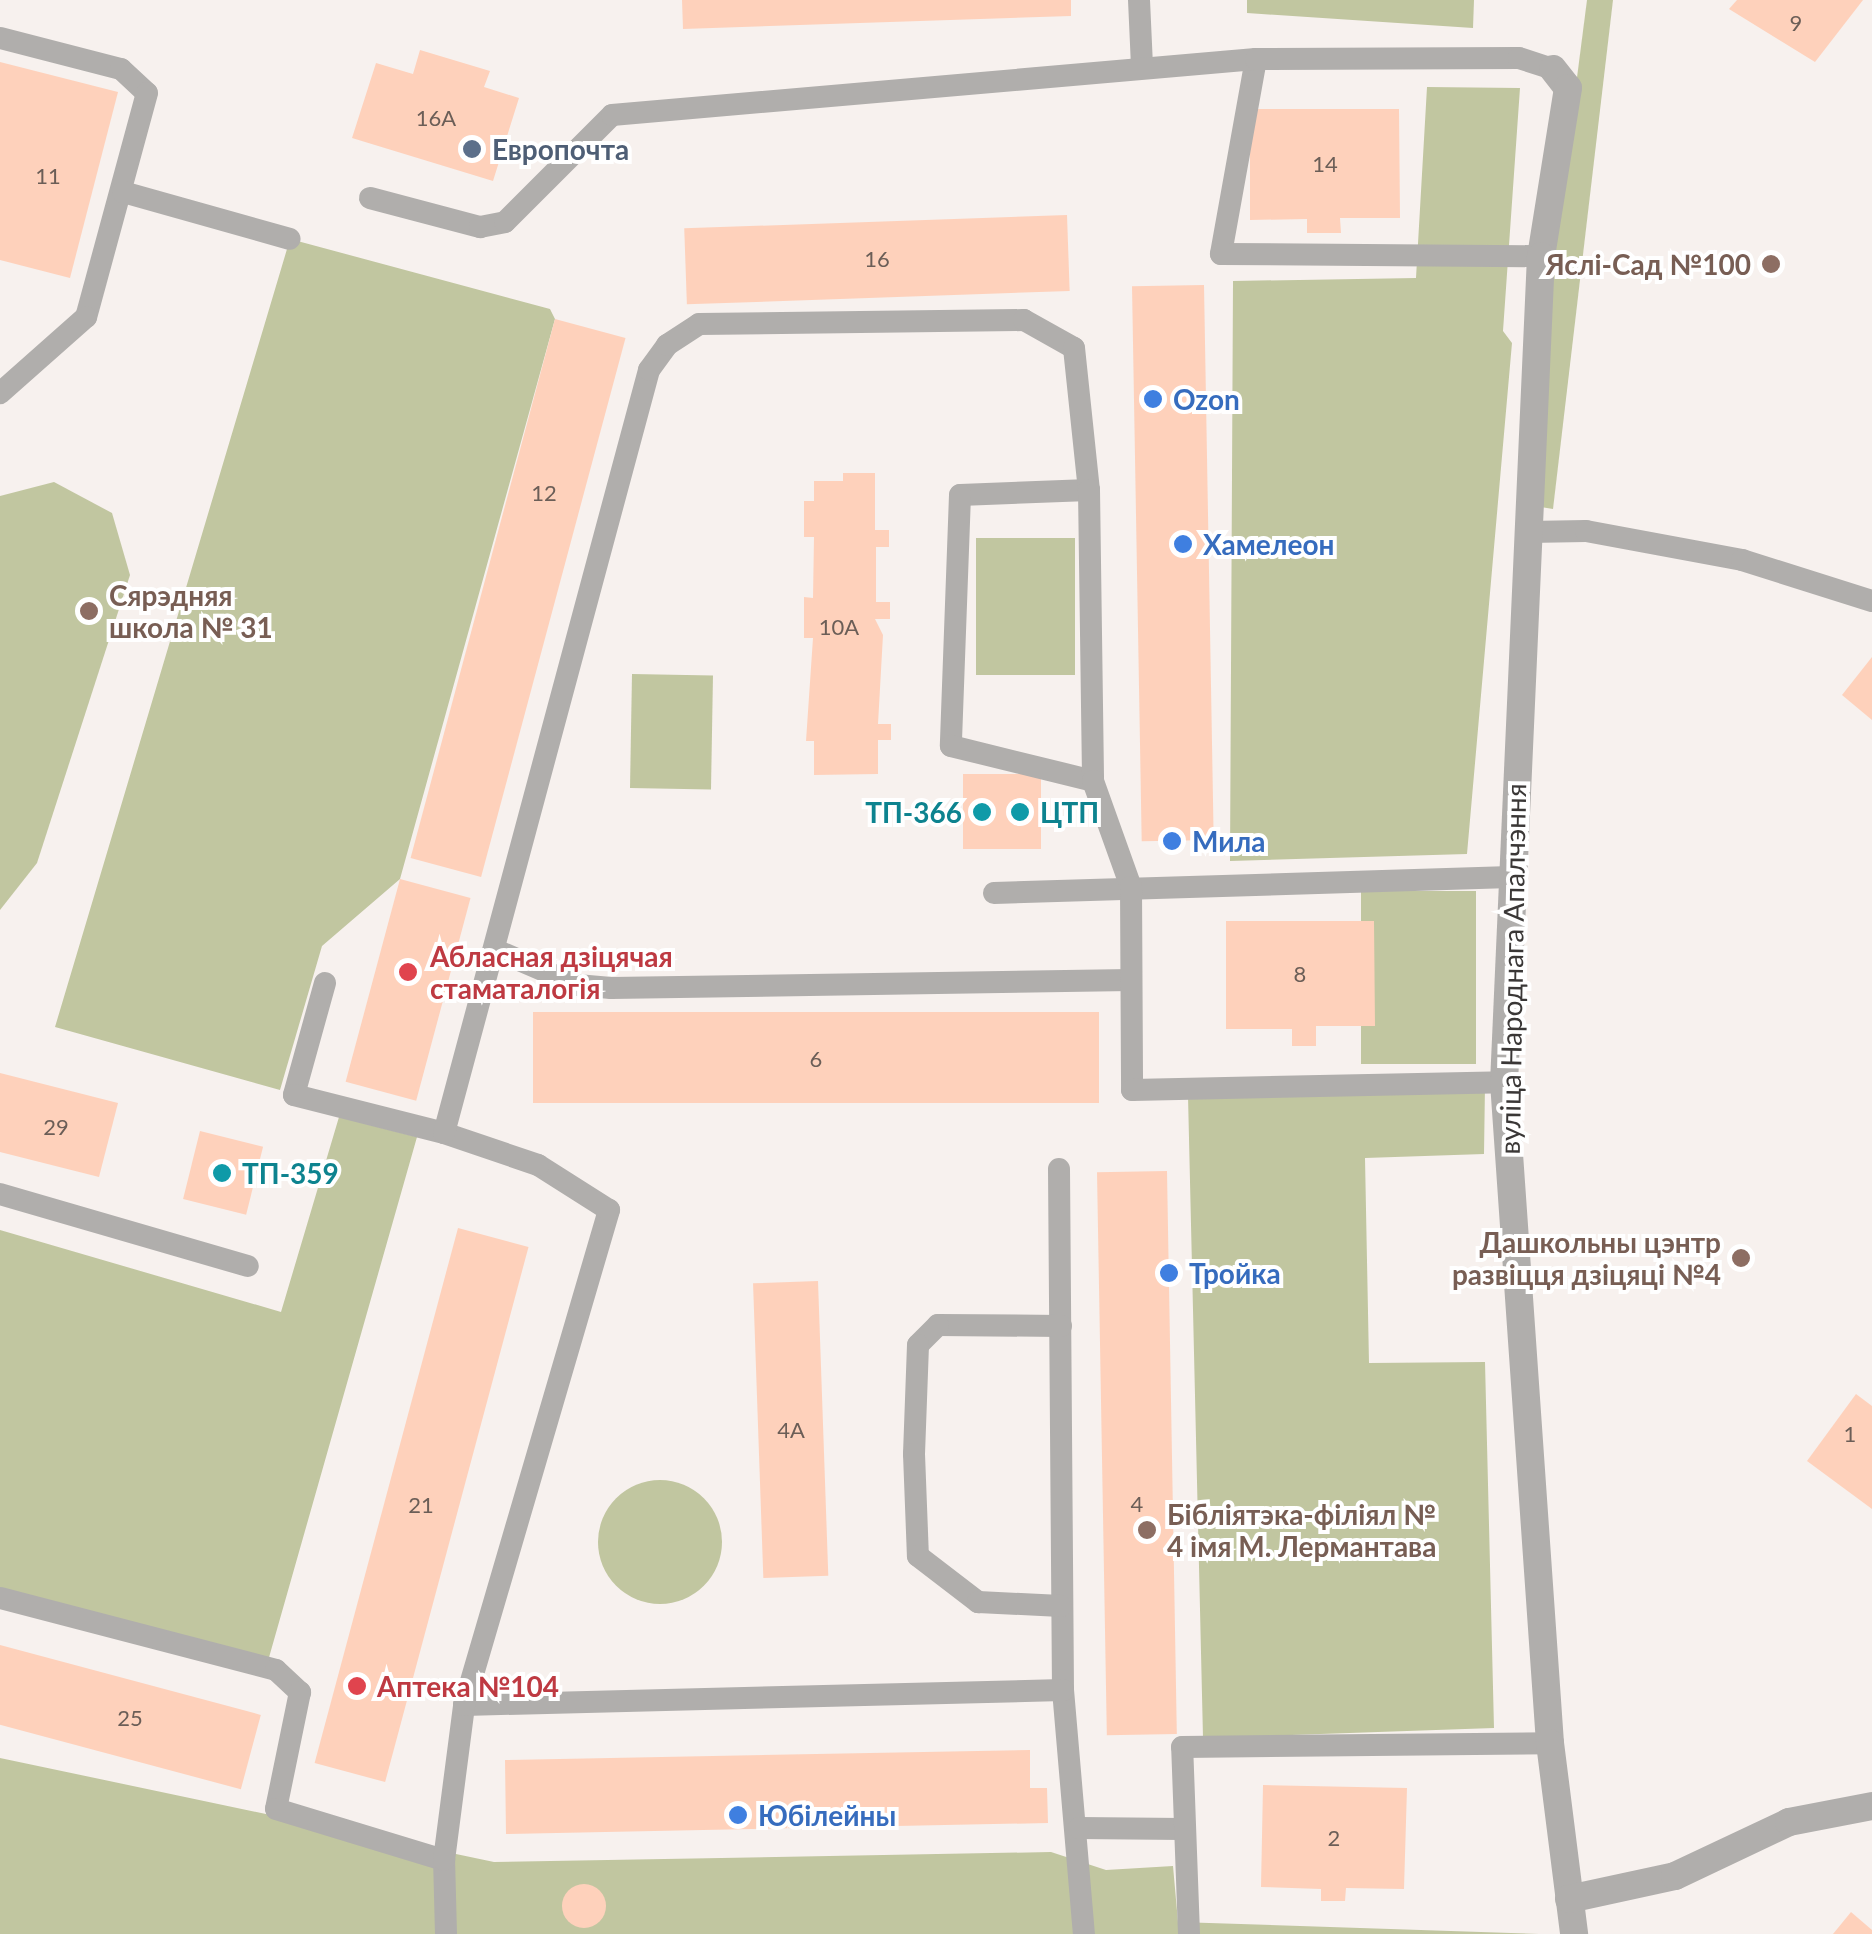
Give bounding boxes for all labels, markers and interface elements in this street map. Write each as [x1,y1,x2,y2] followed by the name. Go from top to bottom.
[1790,10,1802,36] house number: 9
[416,105,456,131] house number: 16А
[492,132,629,166] place label: Европочта
[461,138,483,160] marker: Европочта
[1312,151,1338,177] house number: 14
[35,163,61,189] house number: 11
[864,246,890,272] house number: 16
[1546,247,1751,281] place label: Яслі-Сад №100
[1760,253,1782,275] marker: Яслі-Сад №100
[1173,382,1240,416] place label: Ozon
[1142,388,1164,410] marker: Ozon
[531,480,557,506] house number: 12
[1203,527,1335,561] place label: Хамелеон
[1172,533,1194,555] marker: Хамелеон
[109,578,273,644] place label: Сярэдняя школа № 31
[78,600,100,622] marker: Сярэдняя школа № 31
[819,614,859,640] house number: 10А
[1492,783,1532,1155] street label: вуліца Народнага Апалчэння
[865,795,962,829] place label: ТП-366
[1040,795,1099,829] place label: ЦТП
[971,801,993,823] marker: ТП-366
[1009,801,1031,823] marker: ЦТП
[1192,824,1266,858] place label: Мила
[1161,830,1183,852] marker: Мила
[430,939,673,1005] place label: Абласная дзіцячая стаматалогія
[395,959,421,985] marker: Абласная дзіцячая стаматалогія
[1294,961,1306,987] house number: 8
[810,1046,822,1072] house number: 6
[43,1114,69,1140] house number: 29
[242,1156,339,1190] place label: ТП-359
[211,1162,233,1184] marker: ТП-359
[1452,1225,1721,1291] place label: Дашкольны цэнтр развіцця дзіцяці №4
[1730,1247,1752,1269] marker: Дашкольны цэнтр развіцця дзіцяці №4
[1189,1256,1281,1290] place label: Тройка
[1158,1262,1180,1284] marker: Тройка
[777,1417,805,1443] house number: 4А
[1844,1421,1856,1447] house number: 1
[1131,1491,1143,1517] house number: 4
[408,1492,434,1518] house number: 21
[1167,1497,1436,1563] place label: Бібліятэка-філіял № 4 імя М. Лермантава
[1136,1519,1158,1541] marker: Бібліятэка-філіял № 4 імя М. Лермантава
[377,1669,559,1703] place label: Аптека №104
[346,1675,368,1697] marker: Аптека №104
[117,1705,143,1731] house number: 25
[758,1798,896,1832] place label: Юбілейны
[727,1804,749,1826] marker: Юбілейны
[1328,1825,1340,1851] house number: 2

